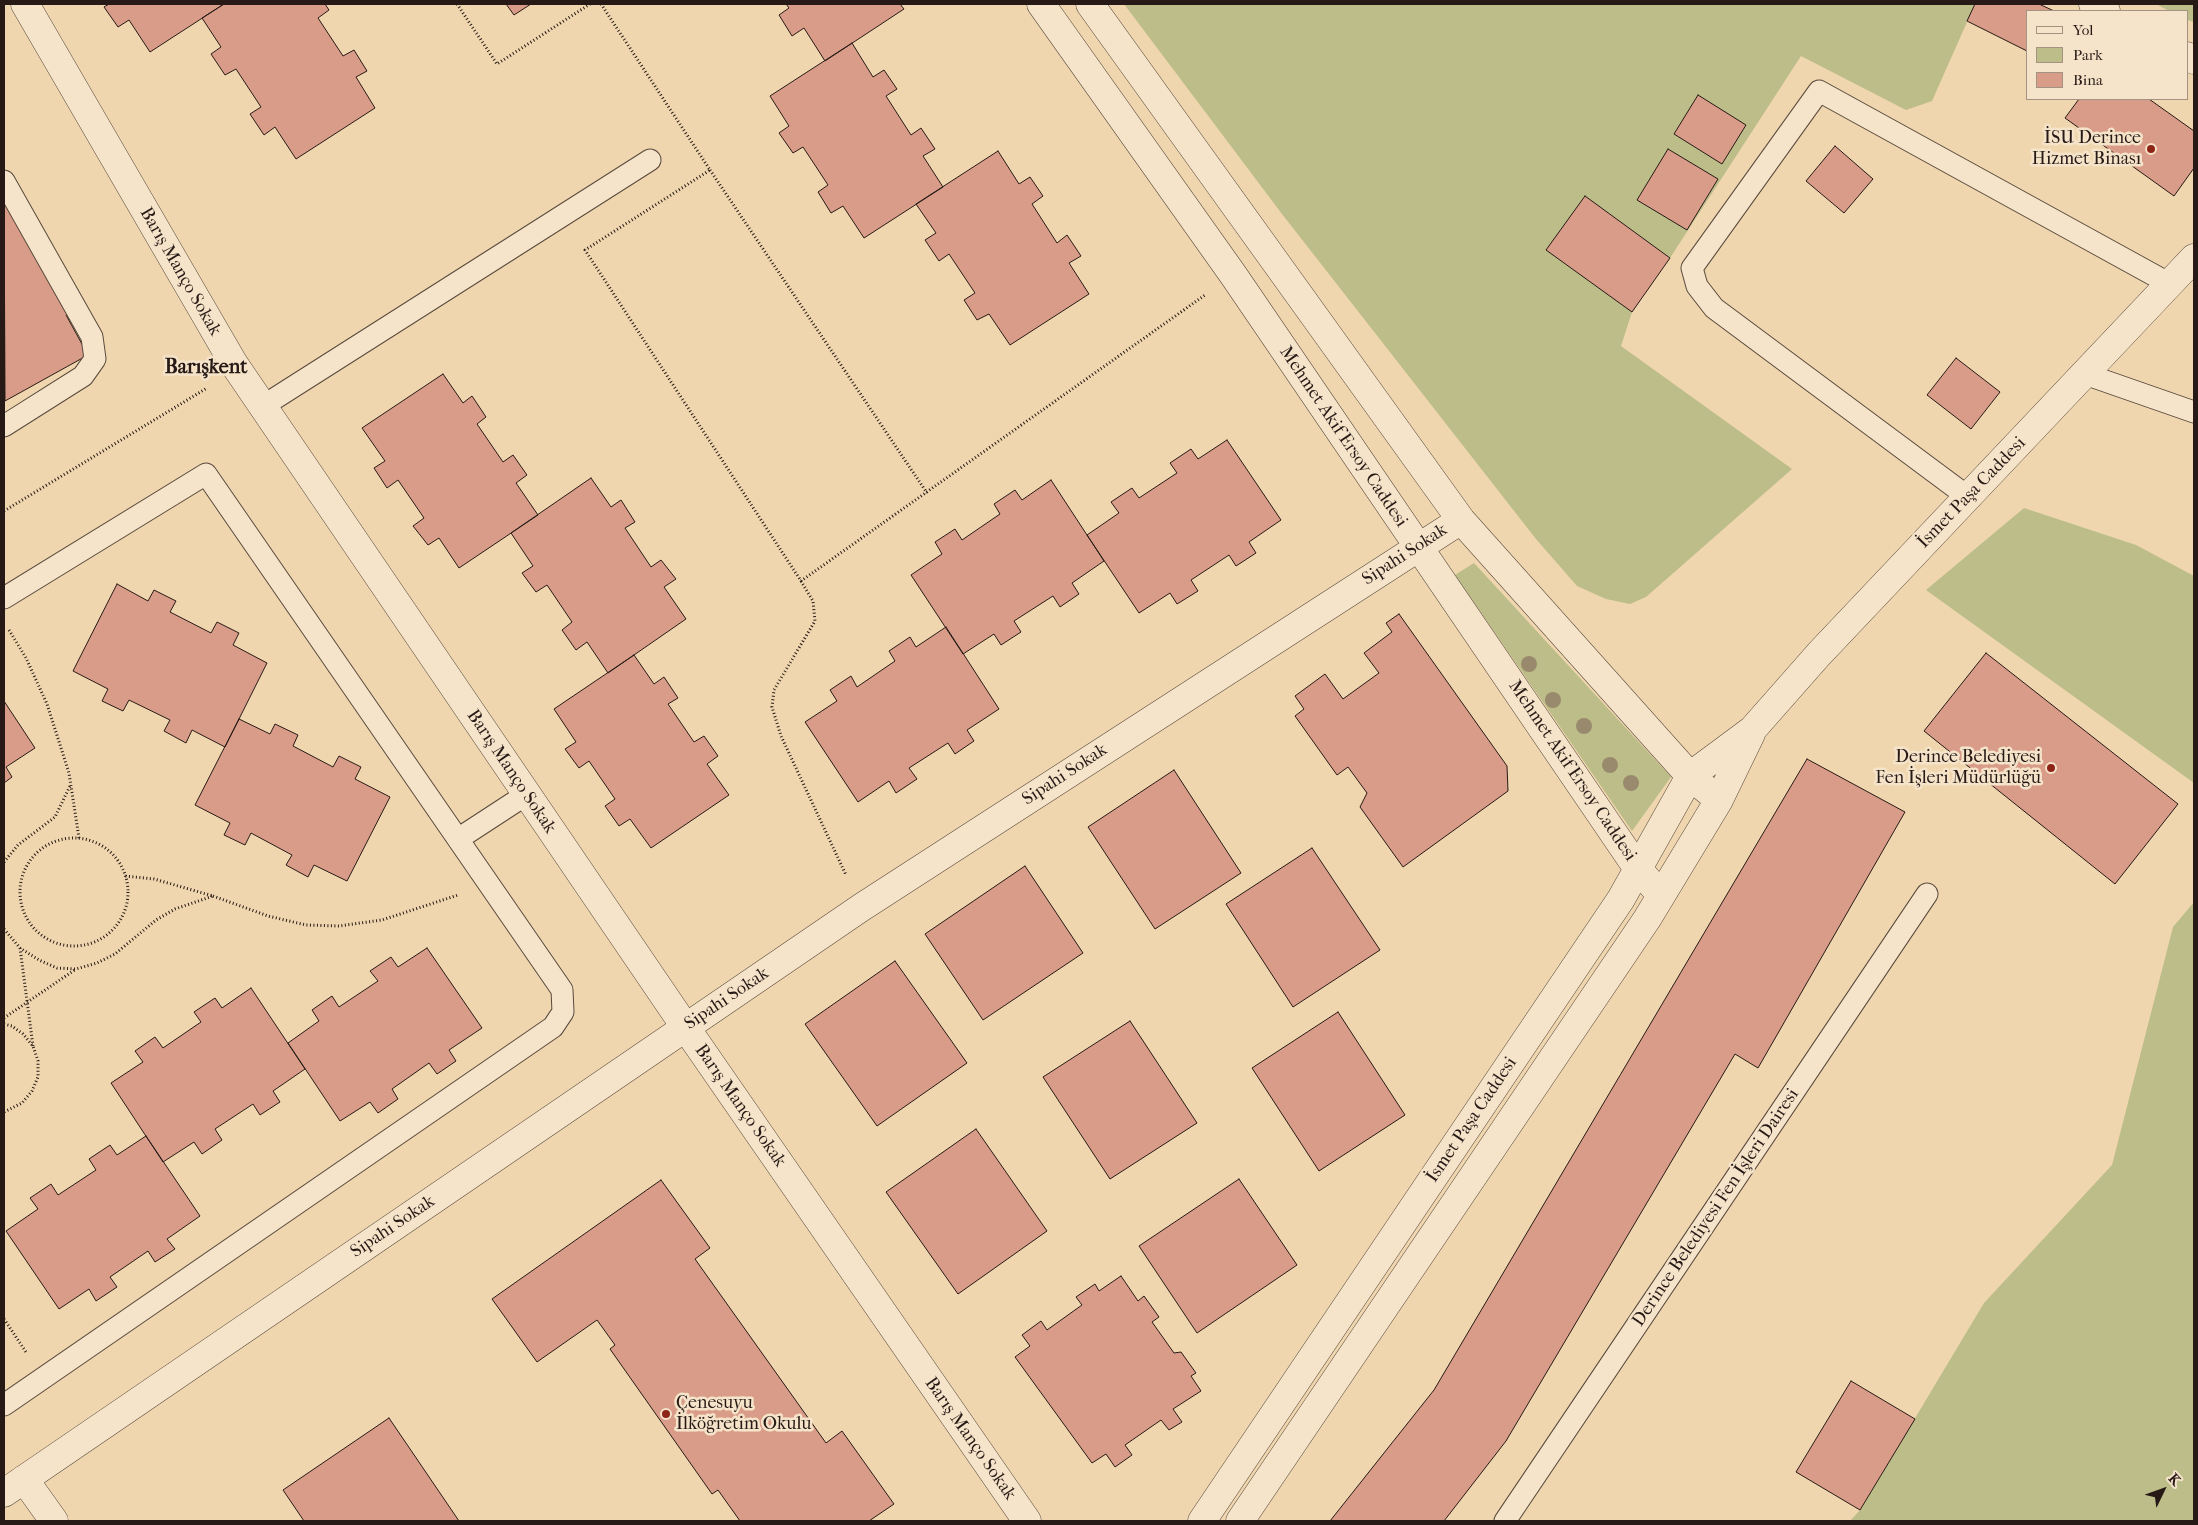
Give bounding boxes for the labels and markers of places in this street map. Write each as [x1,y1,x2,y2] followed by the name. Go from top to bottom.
[2032,128,2141,170] place label: İSU Derince Hizmet Binası
[2145,143,2157,155] marker: İSU Derince Hizmet Binası
[1875,747,2041,790] place label: Derince Belediyesi Fen İşleri Müdürlüğü
[2045,762,2057,774] marker: Derince Belediyesi Fen İşleri Müdürlüğü
[676,1393,811,1436] place label: Çenesuyu İlköğretim Okulu
[660,1408,672,1420] marker: Çenesuyu İlköğretim Okulu

